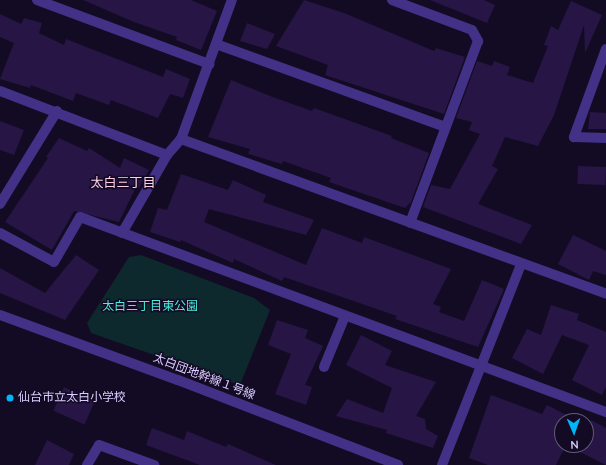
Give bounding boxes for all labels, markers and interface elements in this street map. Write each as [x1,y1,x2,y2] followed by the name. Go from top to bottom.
[91,175,155,191] district label: 太白三丁目
[102,300,198,314] park label: 太白三丁目東公園
[151,351,257,403] street label: 太白団地幹線１号線
[18,391,126,405] place label: 仙台市立太白小学校
[5,393,15,403] marker: 仙台市立太白小学校
[554,413,594,453] north arrow
[570,437,579,452] text: N

